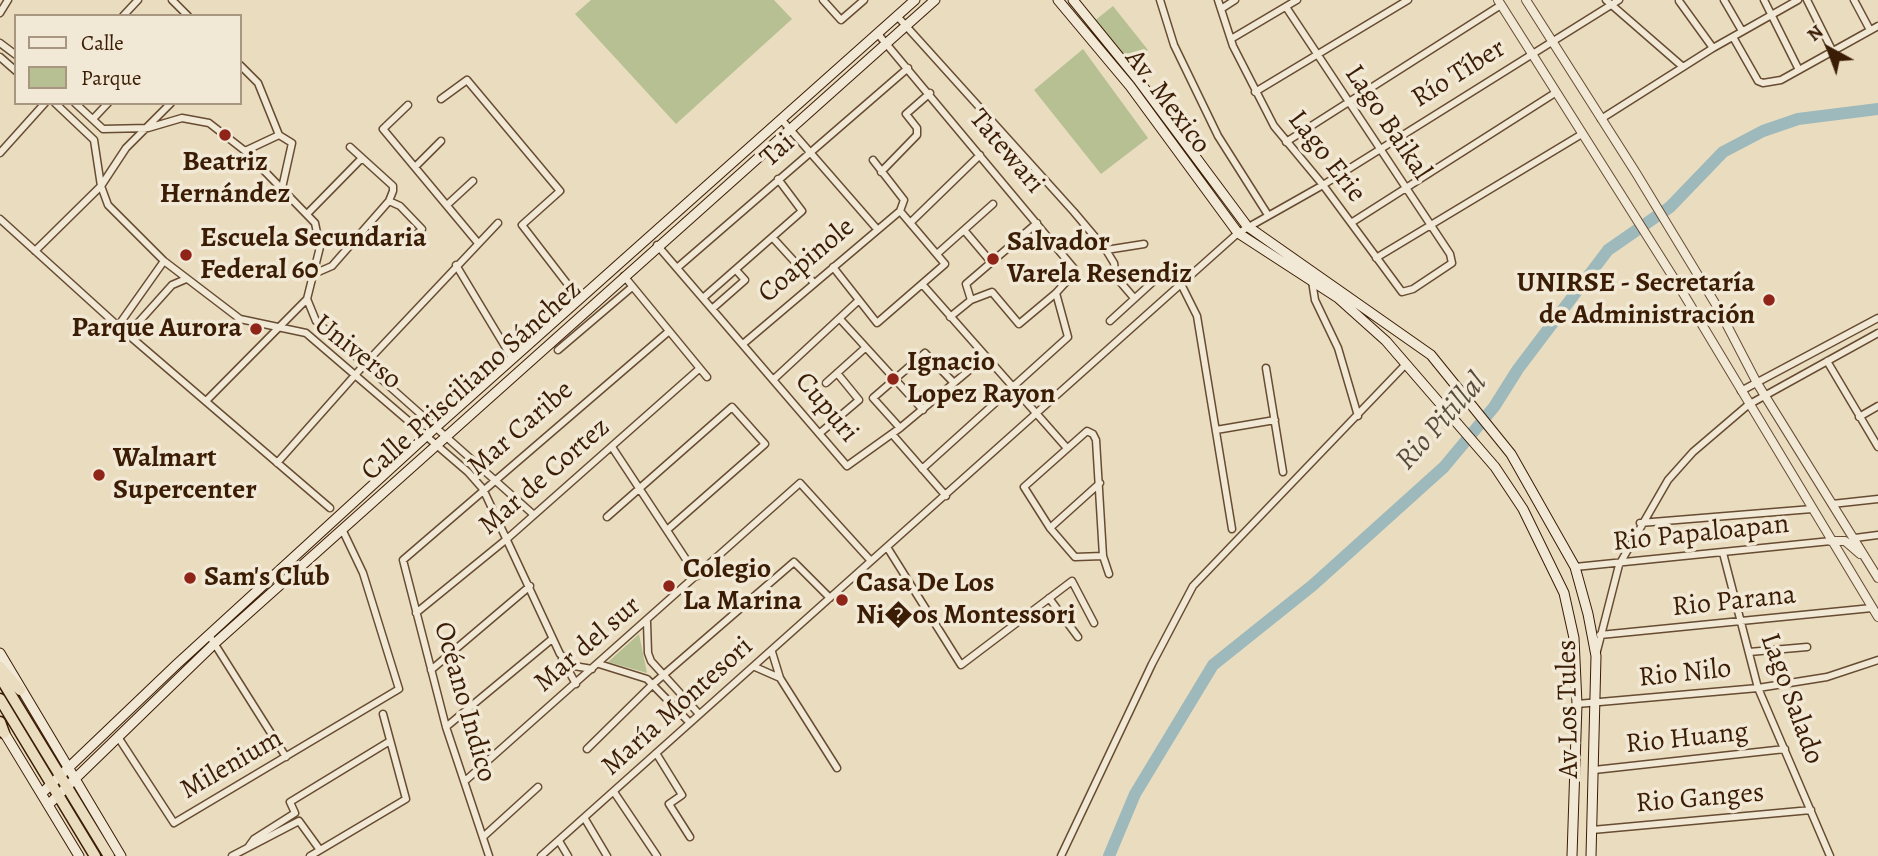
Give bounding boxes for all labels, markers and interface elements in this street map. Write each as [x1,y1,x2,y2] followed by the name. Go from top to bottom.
[14,14,242,105] legend
[1794,14,1864,84] north arrow
[1801,19,1829,48] text: N
[81,29,124,57] text: Calle
[1406,32,1512,116] street label: Río Tíber
[1117,43,1217,161] street label: Av. Mexico
[1336,59,1438,187] street label: Lago Baikal
[81,64,141,92] text: Parque
[961,103,1051,201] street label: Tatewari
[1280,104,1372,210] street label: Lago Erie
[217,127,233,143] marker: Beatriz Hernández
[754,127,802,175] street label: Tai
[160,146,290,212] place label: Beatriz Hernández
[752,211,862,311] street label: Coapinole
[200,222,426,288] place label: Escuela Secundaria Federal 60
[1007,226,1192,292] place label: Salvador Varela Resendiz
[178,247,194,263] marker: Escuela Secundaria Federal 60
[985,251,1001,267] marker: Salvador Varela Resendiz
[1517,267,1755,333] place label: UNIRSE - Secretaría de Administración
[355,273,589,489] street label: Calle Prisciliano Sánchez
[1761,292,1777,308] marker: UNIRSE - Secretaría de Administración
[306,308,408,398] street label: Universo
[71,312,242,346] place label: Parque Aurora
[248,321,264,337] marker: Parque Aurora
[907,346,1056,412] place label: Ignacio Lopez Rayon
[787,366,865,450] street label: Cupuri
[1389,366,1495,478] water label: Rio Pitillal
[885,371,901,387] marker: Ignacio Lopez Rayon
[461,374,581,484] street label: Mar Caribe
[473,411,617,543] street label: Mar de Cortez
[113,442,257,508] place label: Walmart Supercenter
[91,467,107,483] marker: Walmart Supercenter
[1611,508,1791,560] street label: Rio Papaloapan
[683,553,802,619] place label: Colegio La Marina
[204,561,330,595] place label: Sam's Club
[856,567,1076,633] place label: Casa De Los Ni�os Montessori
[182,570,198,586] marker: Sam's Club
[661,578,677,594] marker: Colegio La Marina
[1671,579,1797,625] street label: Rio Parana
[528,590,648,700] street label: Mar del sur
[834,592,850,608] marker: Casa De Los Ni�os Montessori
[425,618,503,786] street label: Océano Indico
[1752,629,1830,769] street label: Lago Salado
[596,630,760,784] street label: María Montesori
[1551,639,1587,779] street label: Av Los Tules
[1637,652,1733,696] street label: Rio Nilo
[1624,716,1750,762] street label: Rio Huang
[175,722,289,808] street label: Milenium
[1634,777,1766,821] street label: Rio Ganges

